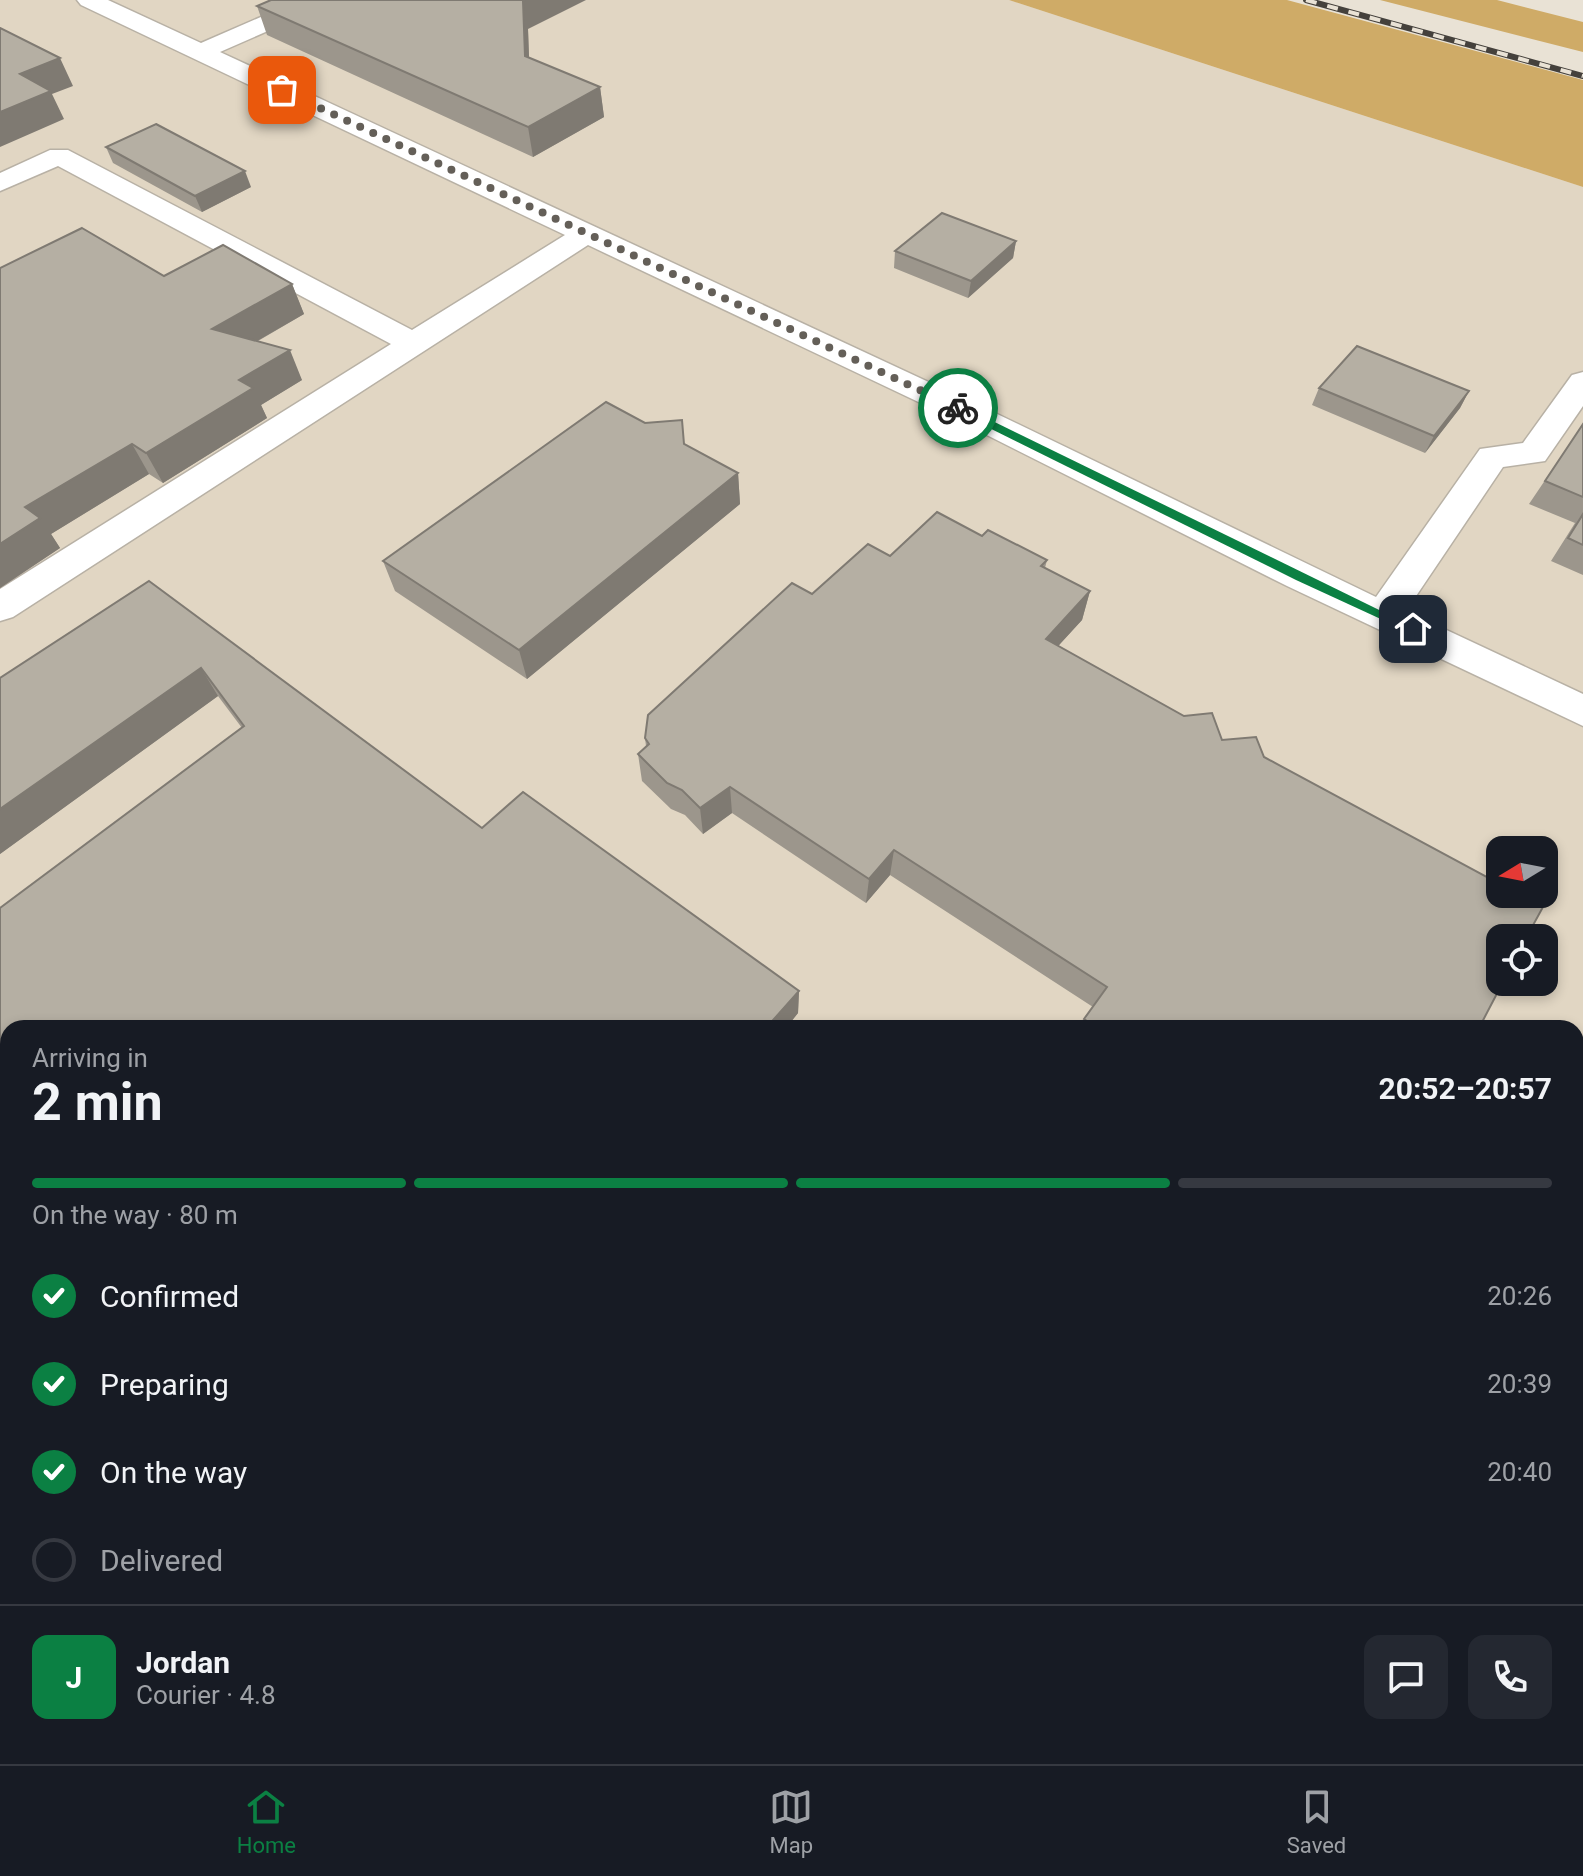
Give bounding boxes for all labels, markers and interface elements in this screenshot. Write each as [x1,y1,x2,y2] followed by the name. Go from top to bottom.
[248,56,316,124] pin
[260,68,304,112] icon: bag
[918,368,998,448] courier
[936,386,980,430] icon: bike
[1379,595,1447,663] pin
[1391,607,1435,651] icon: home
[1486,836,1558,908] north arrow
[1486,836,1558,996] map controls
[1486,924,1558,996] button: locate
[32,1043,148,1073] text: Arriving in
[1378,1071,1552,1106] text: 20:52–20:57
[32,1072,163,1133] text: 2 min
[32,1200,238,1230] text: On the way · 80 m
[32,1274,76,1318] icon: check
[100,1279,239,1314] text: Confirmed
[1487,1281,1552,1311] text: 20:26
[32,1362,76,1406] icon: check
[100,1367,229,1402] text: Preparing
[1487,1369,1552,1399] text: 20:39
[32,1450,76,1494] icon: check
[100,1455,247,1490] text: On the way
[1487,1457,1552,1487] text: 20:40
[100,1543,223,1578] text: Delivered
[1364,1635,1448,1719] button: chat
[1468,1635,1552,1719] button: phone
[136,1645,230,1680] text: Jordan
[66,1660,82,1695] text: J
[136,1680,276,1710] text: Courier · 4.8
[237,1785,296,1858] tab: Home
[769,1785,813,1858] tab: Map
[1287,1785,1346,1858] tab: Saved

